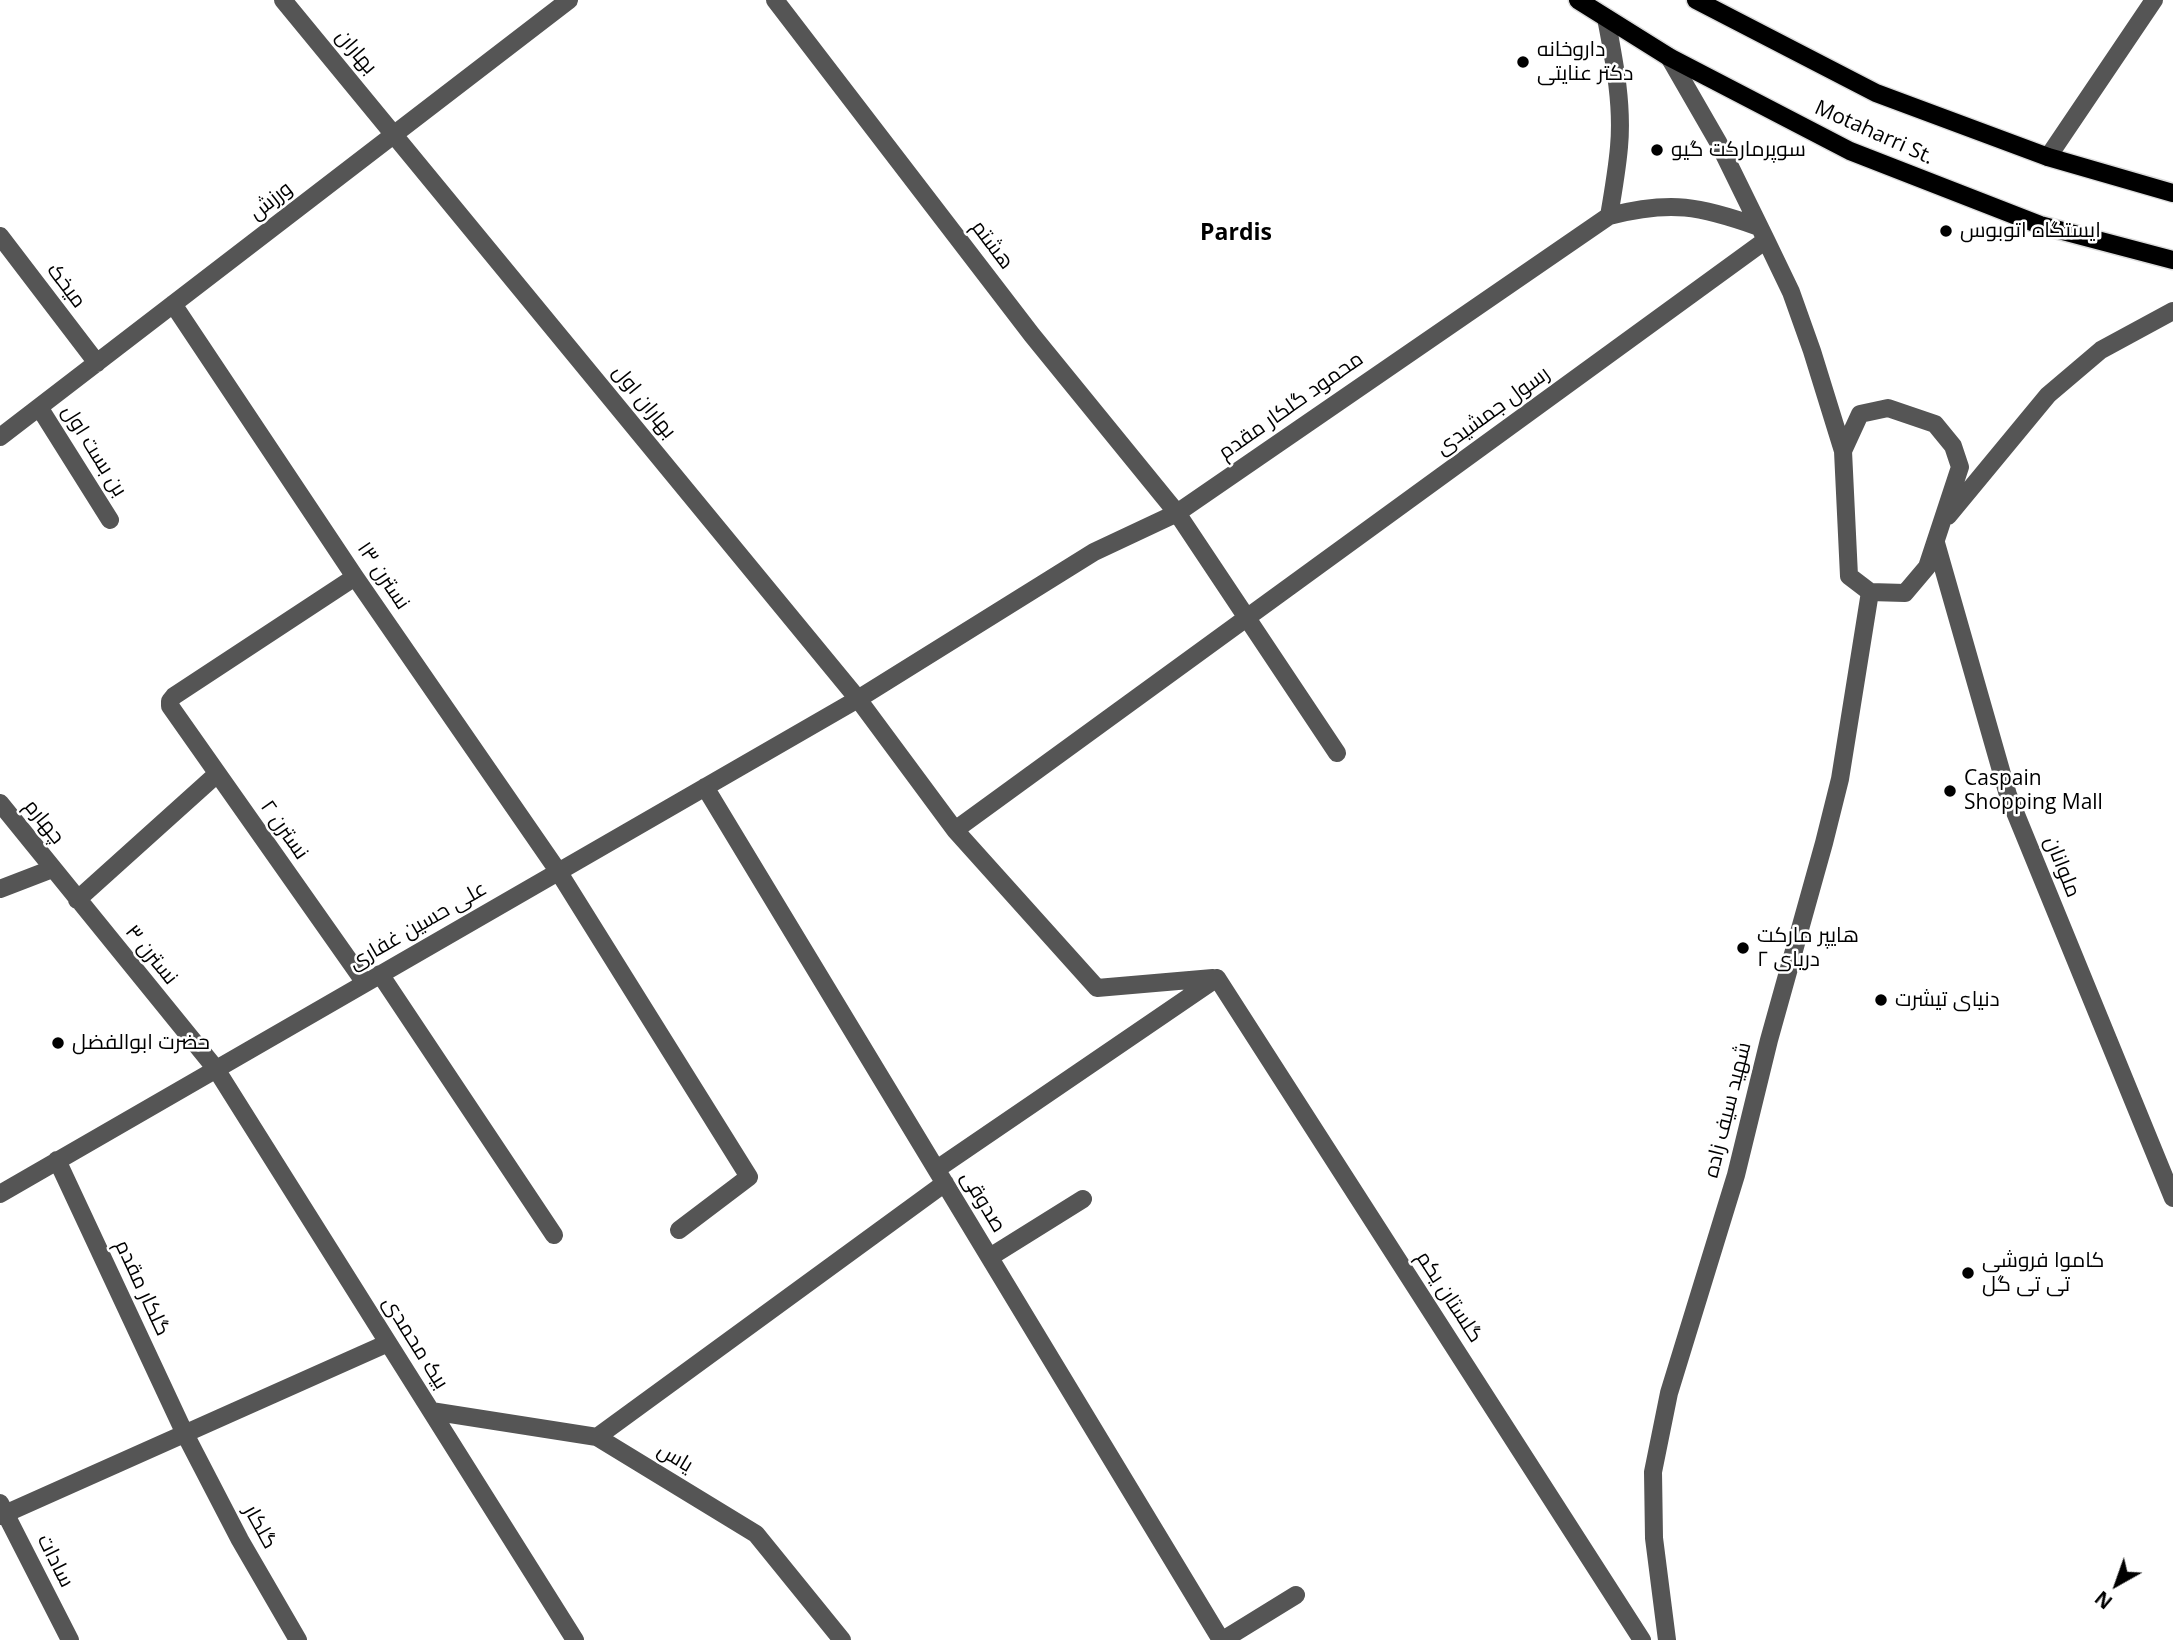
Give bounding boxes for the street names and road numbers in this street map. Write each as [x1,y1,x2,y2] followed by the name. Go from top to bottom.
[330,24,382,80] street label: بهاران
[1811,96,1937,170] street label: Motaharri St.
[244,176,298,226] street label: ورزش
[965,216,1019,274] street label: هشتم
[41,259,91,313] street label: میخک
[1214,347,1368,465] street label: محمود گلکار مقدم
[607,360,681,444] street label: بهاران اول
[1431,361,1555,461] street label: رسول جمشیدی
[56,401,132,501] street label: بن بست اول
[351,537,415,615] street label: نسترن ۱۳
[18,794,70,850] street label: چهارم
[255,795,313,865] street label: نسترن ۲
[2038,833,2086,901] street label: ملوانان
[344,876,492,976] street label: علی حسین غفاری
[119,920,183,990] street label: نسترن ۳
[1699,1040,1757,1180] street label: شهید سیف زاده
[955,1167,1011,1237] street label: صدوقی
[109,1236,175,1340] street label: گلکار مقدم
[1410,1247,1488,1347] street label: گلستان یکم
[377,1292,453,1394] street label: بیک محمدی
[653,1438,697,1478] street label: یاس
[238,1501,282,1553] street label: گلکار
[31,1530,79,1592] street label: سادات

